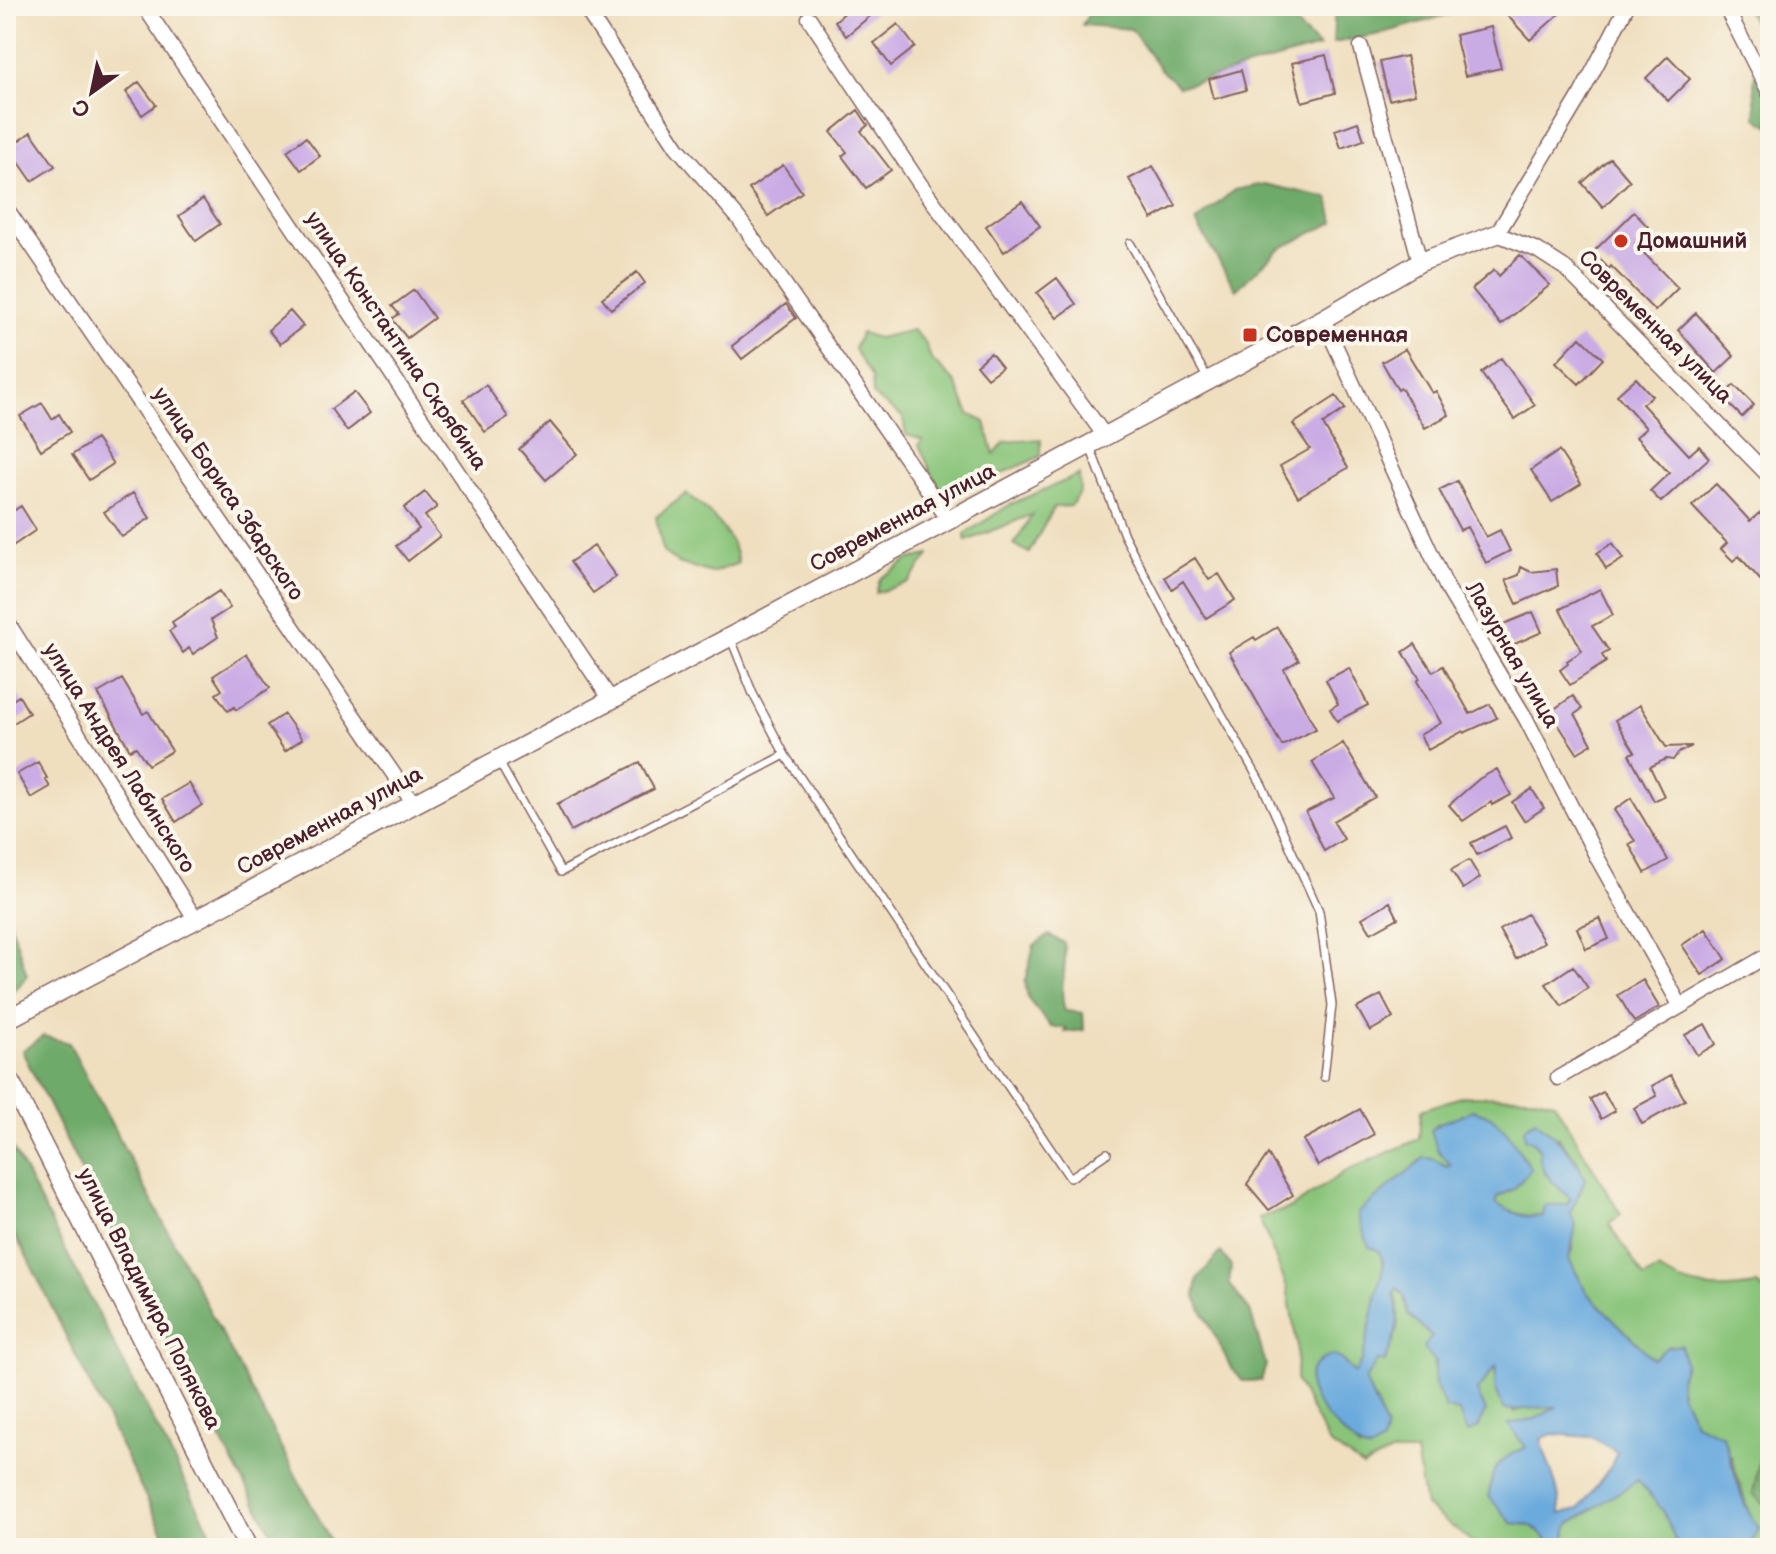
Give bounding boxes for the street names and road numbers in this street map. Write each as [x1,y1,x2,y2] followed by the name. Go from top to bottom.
[299,207,493,475] street label: улица Константина Скрябина
[1573,245,1737,409] street label: Современная улица
[146,382,310,606] street label: улица Бориса Збарского
[806,458,1000,578] street label: Современная улица
[1459,576,1565,733] street label: Лазурная улица
[37,638,201,878] street label: улица Андрея Лабинского
[233,761,427,881] street label: Современная улица
[71,1164,227,1434] street label: улица Владимира Полякова

